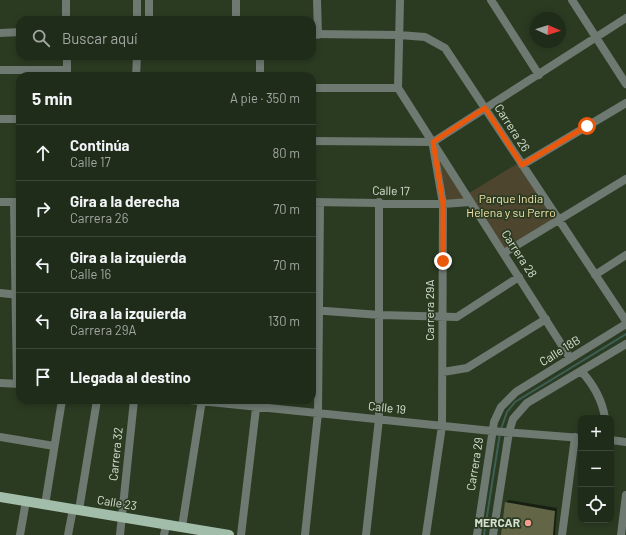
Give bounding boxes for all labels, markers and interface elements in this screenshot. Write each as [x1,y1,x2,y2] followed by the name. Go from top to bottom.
[530,12,566,48] north arrow
[16,16,316,60] search box
[30,27,52,49] icon: search
[62,29,138,47] text: Buscar aquí
[32,88,72,108] text: 5 min
[230,90,300,106] text: A pie · 350 m
[492,101,533,154] street label: Carrera 26
[578,117,596,135] route start
[70,136,130,154] text: Continúa
[32,142,54,164] icon: ahead
[273,145,300,161] text: 80 m
[70,154,111,170] text: Calle 17
[372,183,410,197] street label: Calle 17
[466,191,556,219] park label: Parque India Helena y su Perro
[70,192,180,210] text: Gira a la derecha
[32,198,54,220] icon: right
[273,201,300,217] text: 70 m
[70,210,128,226] text: Carrera 26
[499,227,540,280] street label: Carrera 28
[70,248,186,266] text: Gira a la izquierda
[434,252,452,270] route end
[32,254,54,276] icon: left
[273,257,300,273] text: 70 m
[70,266,111,282] text: Calle 16
[422,279,436,341] street label: Carrera 29A
[70,304,186,322] text: Gira a la izquierda
[32,310,54,332] icon: left
[268,313,300,329] text: 130 m
[70,322,136,338] text: Carrera 29A
[536,332,583,368] street label: Calle 18B
[32,366,54,388] icon: arrive
[70,368,191,386] text: Llegada al destino
[367,398,407,416] street label: Calle 19
[578,415,614,523] map controls
[578,415,614,451] button: +
[105,426,125,481] street label: Carrera 32
[463,436,485,492] street label: Carrera 29
[578,451,614,487] button: −
[578,487,614,523] button: locate
[96,492,138,512] street label: Calle 23
[475,515,520,529] place label: MERCAR
[523,518,533,528] marker: MERCAR

